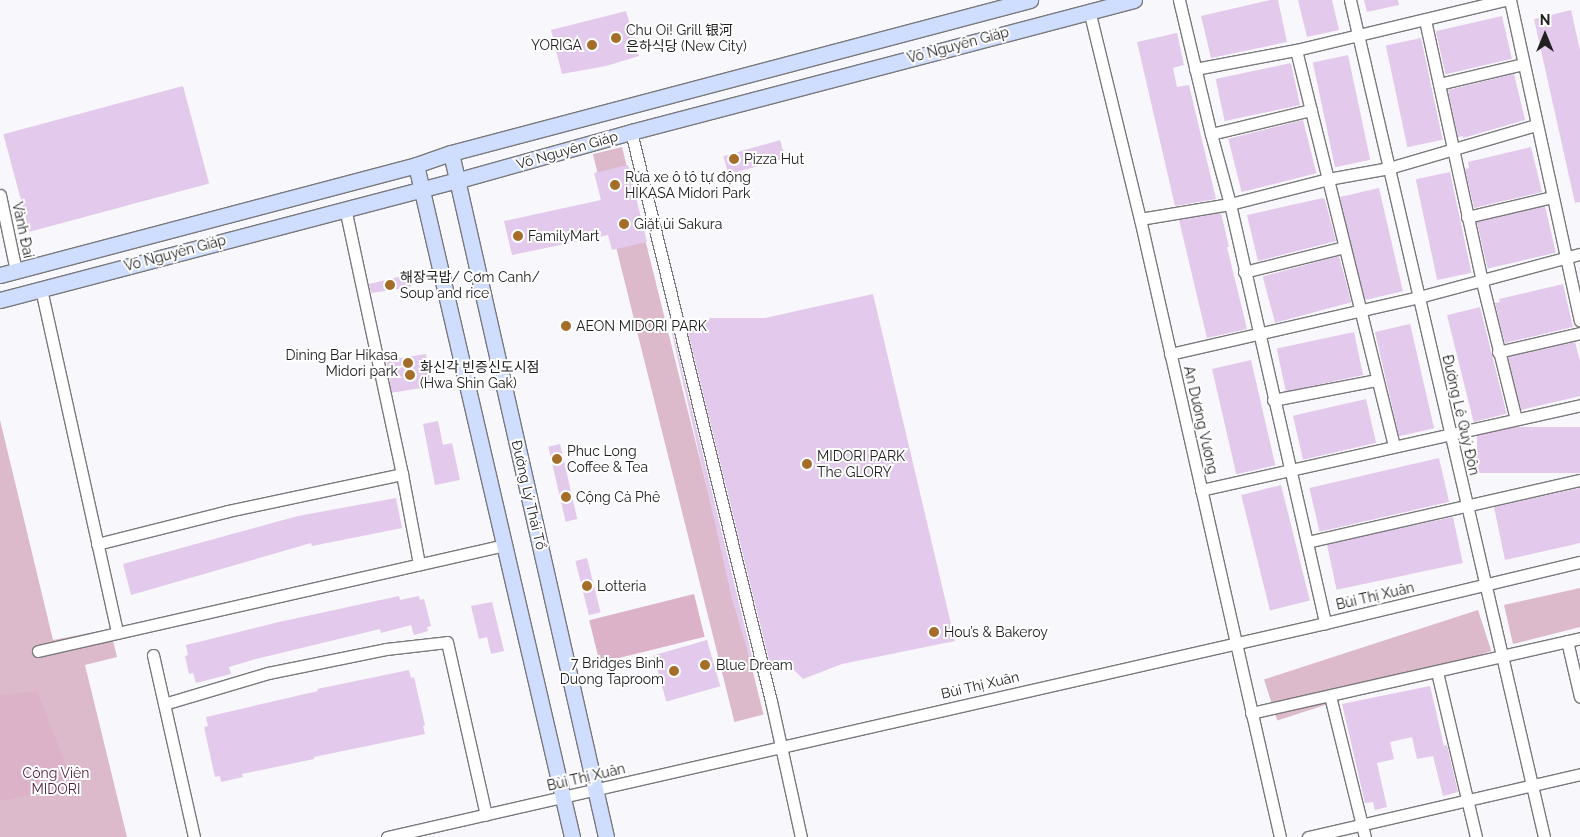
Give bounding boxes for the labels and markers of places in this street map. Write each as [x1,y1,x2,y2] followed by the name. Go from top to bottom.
[626,22,747,54] place label: Chu Oi! Grill 银河 은하식당 (New City)
[610,32,622,44] marker: Chu Oi! Grill 银河 은하식당 (New City)
[531,37,582,53] place label: YORIGA
[586,39,598,51] marker: YORIGA
[744,151,804,167] place label: Pizza Hut
[728,153,740,165] marker: Pizza Hut
[625,169,751,202] place label: Rửa xe ô tô tự động HIKASA Midori Park
[609,179,621,191] marker: Rửa xe ô tô tự động HIKASA Midori Park
[634,216,722,232] place label: Giặt ủi Sakura
[618,218,630,230] marker: Giặt ủi Sakura
[528,228,599,244] place label: FamilyMart
[512,230,524,242] marker: FamilyMart
[400,269,540,302] place label: 해장국밥/ Cơm Canh/ Soup and rice
[384,279,396,291] marker: 해장국밥/ Cơm Canh/ Soup and rice
[576,318,707,334] place label: AEON MIDORI PARK
[560,320,572,332] marker: AEON MIDORI PARK
[285,347,398,380] place label: Dining Bar Hikasa Midori park
[402,357,414,369] marker: Dining Bar Hikasa Midori park
[420,359,539,392] place label: 화신각 빈증신도시점 (Hwa Shin Gak)
[404,369,416,381] marker: 화신각 빈증신도시점 (Hwa Shin Gak)
[567,443,648,476] place label: Phuc Long Coffee & Tea
[817,448,905,481] place label: MIDORI PARK The GLORY
[551,453,563,465] marker: Phuc Long Coffee & Tea
[801,458,813,470] marker: MIDORI PARK The GLORY
[576,489,660,505] place label: Cộng Cà Phê
[560,491,572,503] marker: Cộng Cà Phê
[597,578,646,594] place label: Lotteria
[581,580,593,592] marker: Lotteria
[944,624,1048,640] place label: Hou’s & Bakeroy
[928,626,940,638] marker: Hou’s & Bakeroy
[559,655,664,688] place label: 7 Bridges Binh Duong Taproom
[716,657,793,673] place label: Blue Dream
[698,658,712,672] marker: Blue Dream
[668,665,680,677] marker: 7 Bridges Binh Duong Taproom

